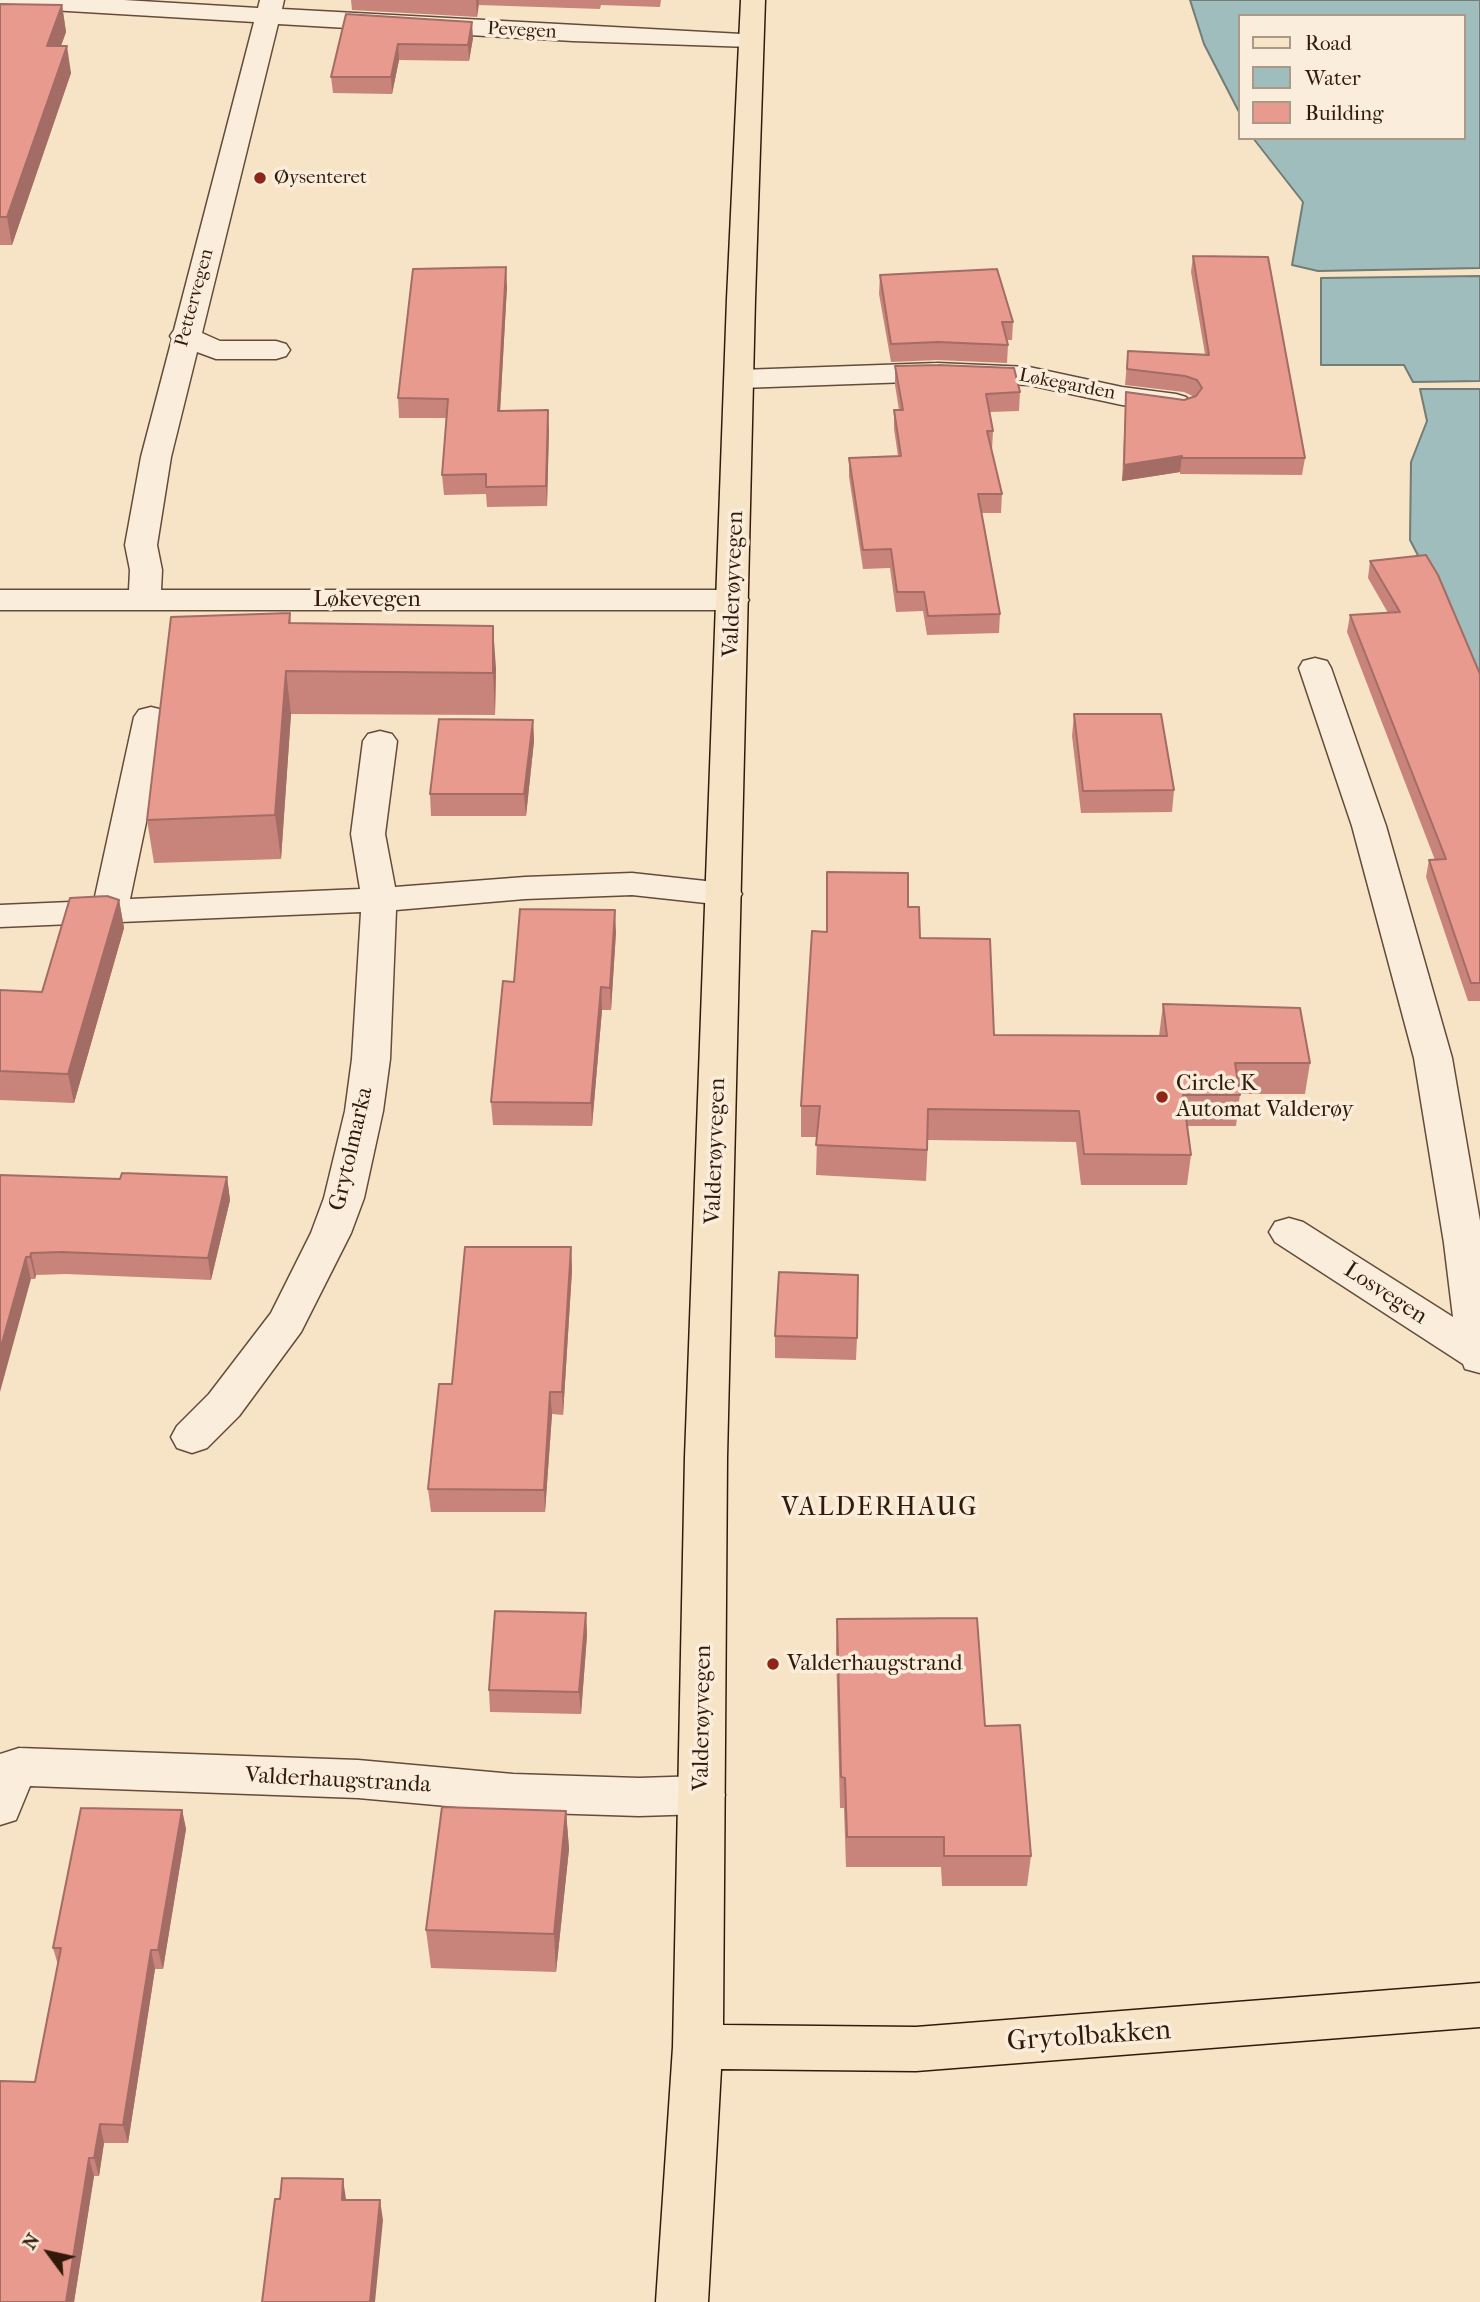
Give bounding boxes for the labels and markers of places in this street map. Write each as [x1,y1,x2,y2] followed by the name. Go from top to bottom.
[274,167,367,189] place label: Øysenteret
[252,170,268,186] marker: Øysenteret
[1176,1070,1353,1124] place label: Circle K Automat Valderøy
[1154,1089,1170,1105] marker: Circle K Automat Valderøy
[787,1650,963,1678] place label: Valderhaugstrand
[765,1656,781,1672] marker: Valderhaugstrand

